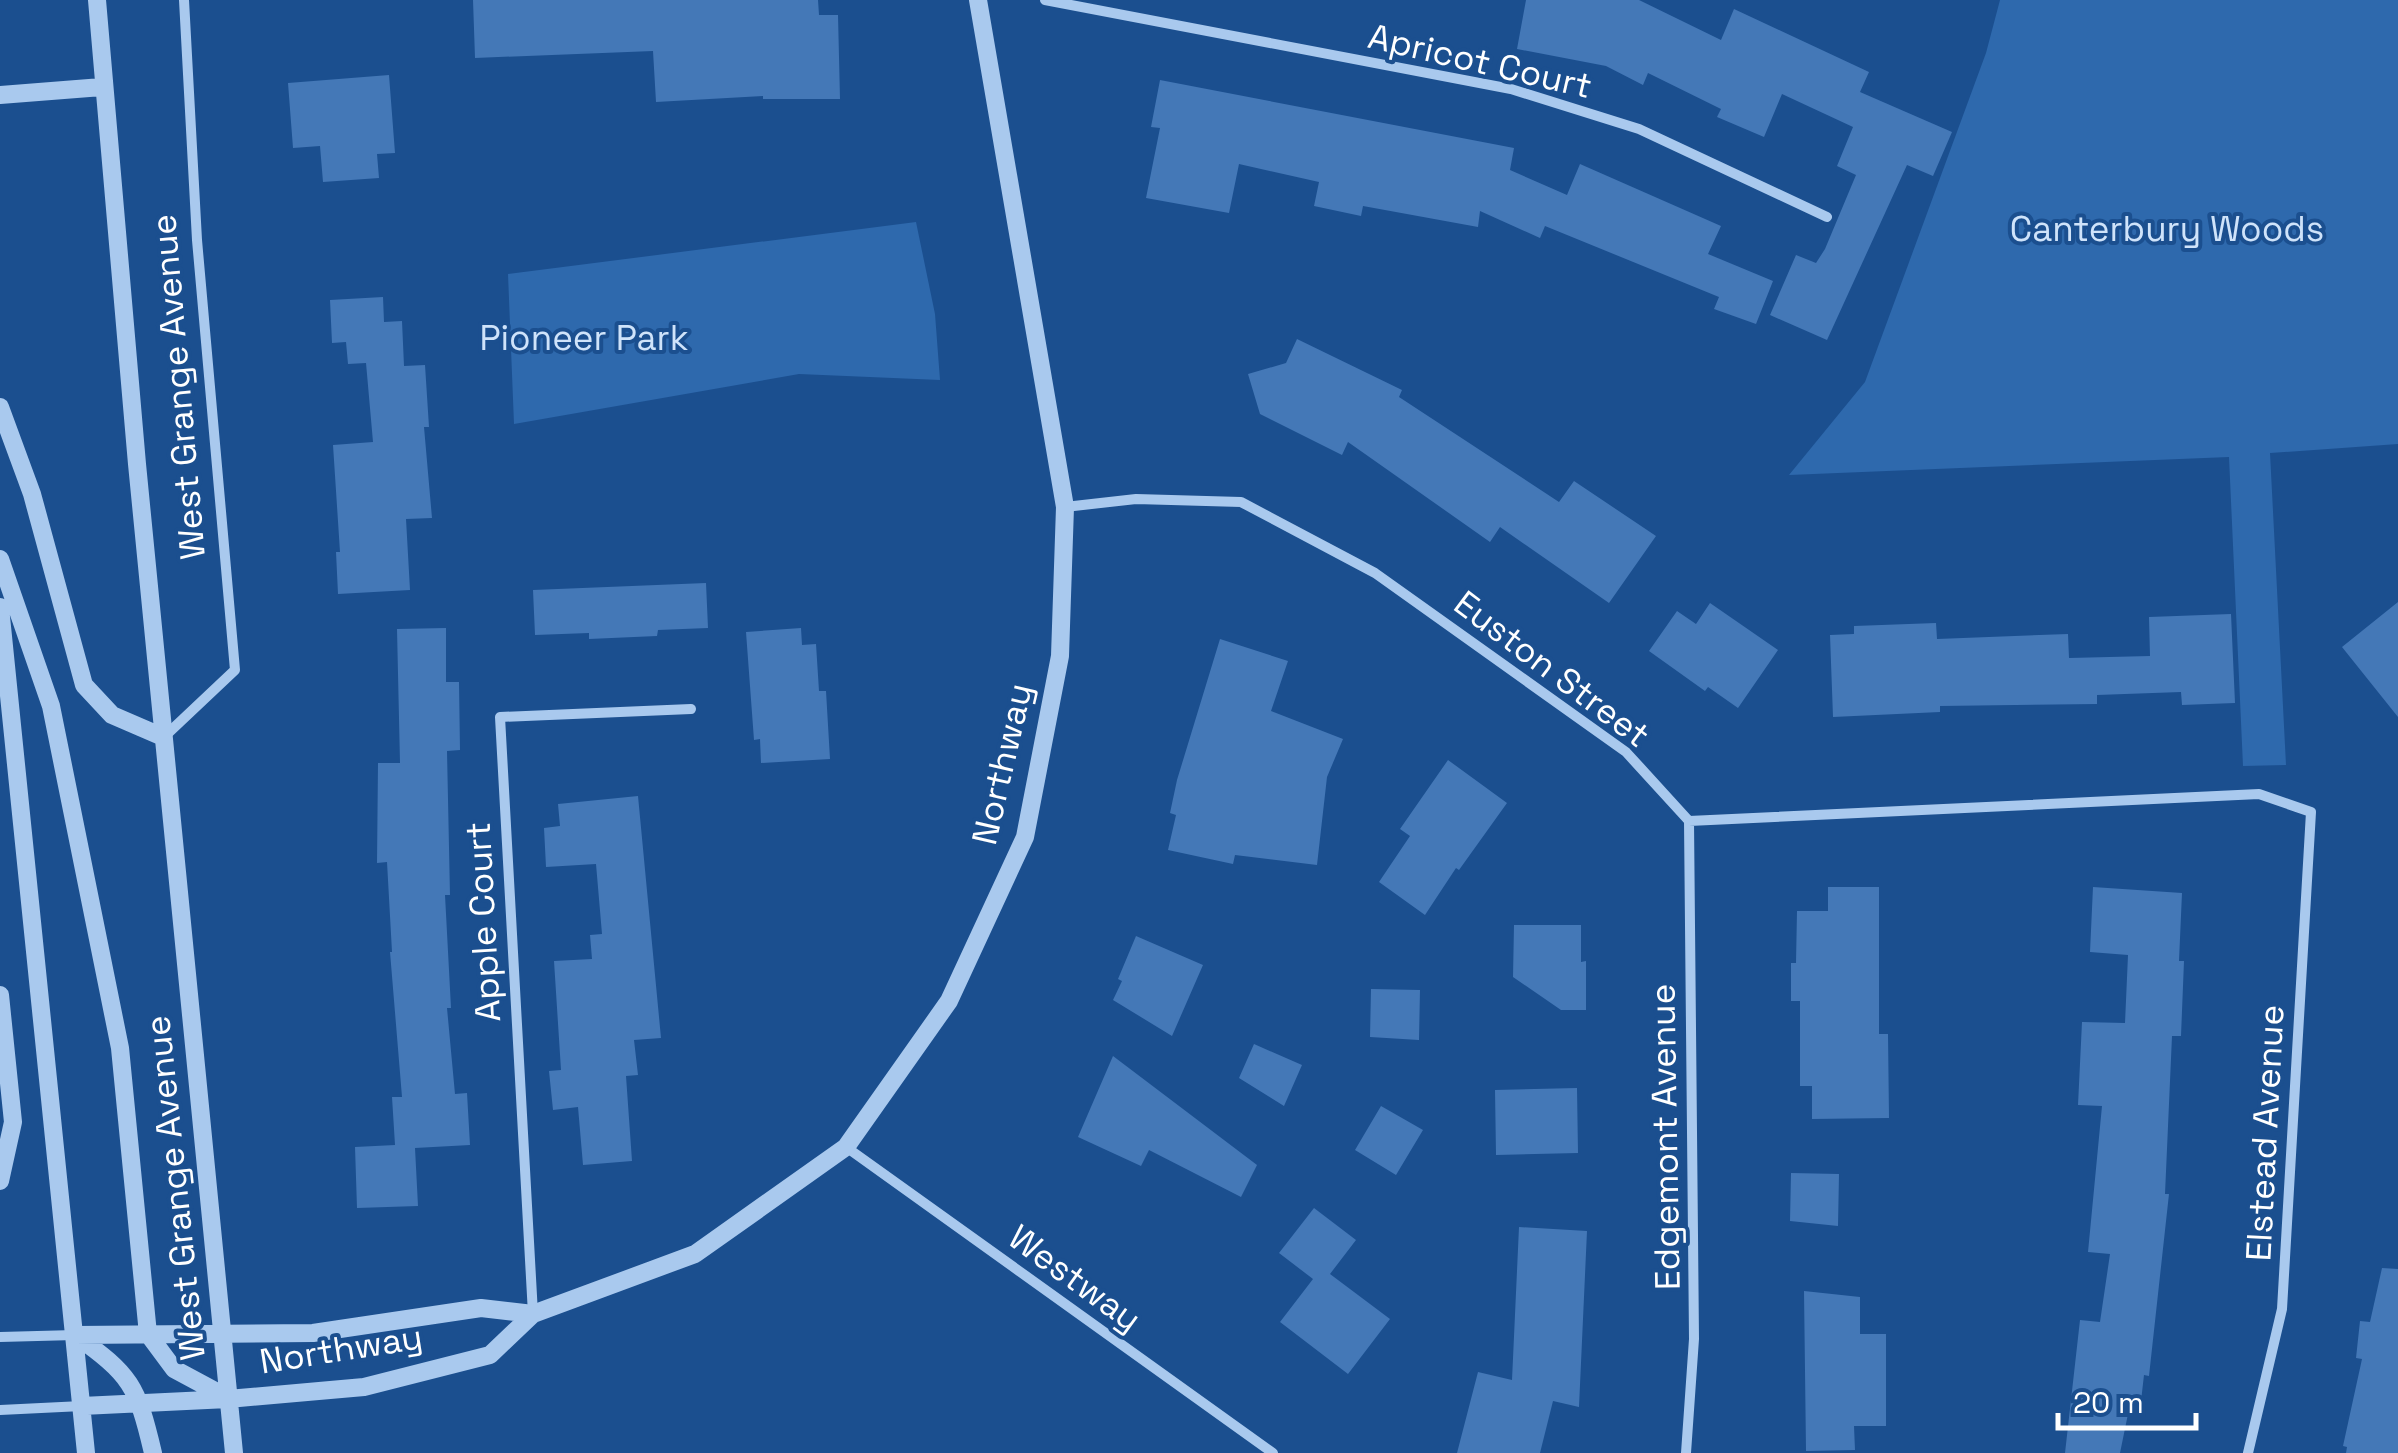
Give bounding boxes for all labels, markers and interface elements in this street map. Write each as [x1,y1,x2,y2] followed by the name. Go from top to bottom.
[1364,14,1596,108] street label: Apricot Court
[2010,207,2324,251] park label: Canterbury Woods
[141,212,215,562] street label: West Grange Avenue
[479,316,689,360] park label: Pioneer Park
[1445,581,1659,757] street label: Euston Street
[962,679,1042,849] street label: Northway
[456,821,510,1023] street label: Apple Court
[1640,983,1690,1291] street label: Edgemont Avenue
[2236,1004,2294,1262] street label: Elstead Avenue
[135,1013,215,1363] street label: West Grange Avenue
[1000,1215,1150,1341] street label: Westway
[256,1314,426,1384] street label: Northway
[2058,1368,2196,1430] scale bar
[2073,1383,2144,1422] text: 20 m

